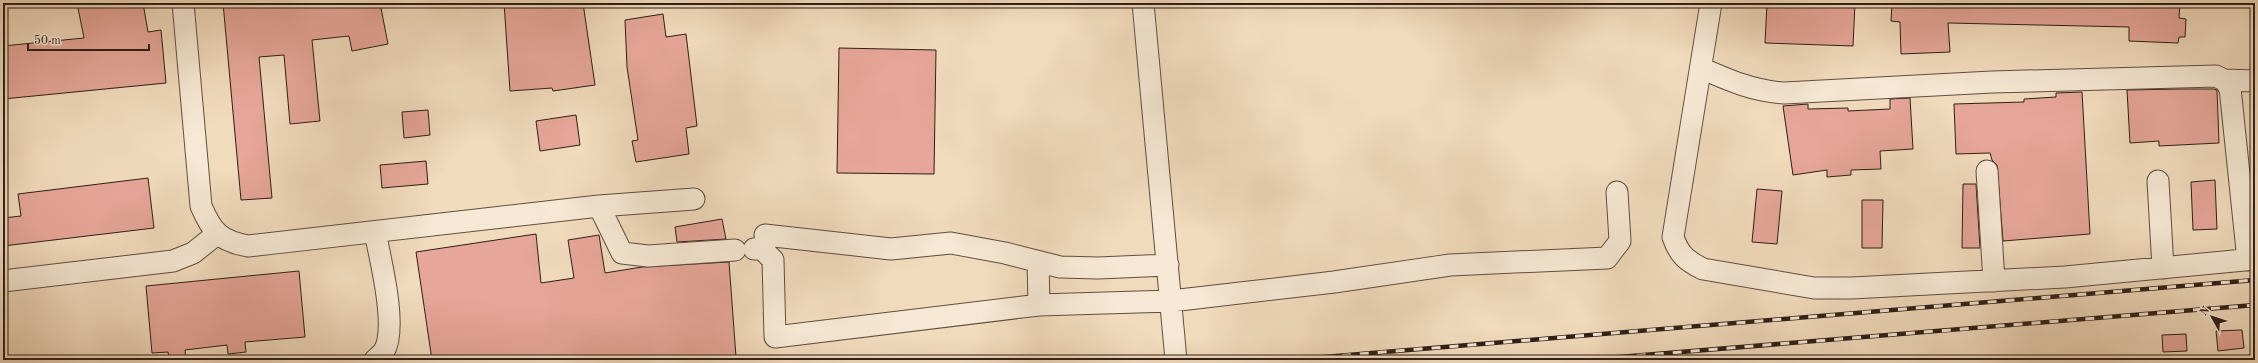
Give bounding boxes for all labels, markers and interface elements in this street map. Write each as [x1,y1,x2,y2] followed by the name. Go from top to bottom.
[28,26,149,52] scale bar
[34,34,61,47] text: 50 m
[2192,297,2232,337] north arrow
[2198,304,2213,318] text: N

